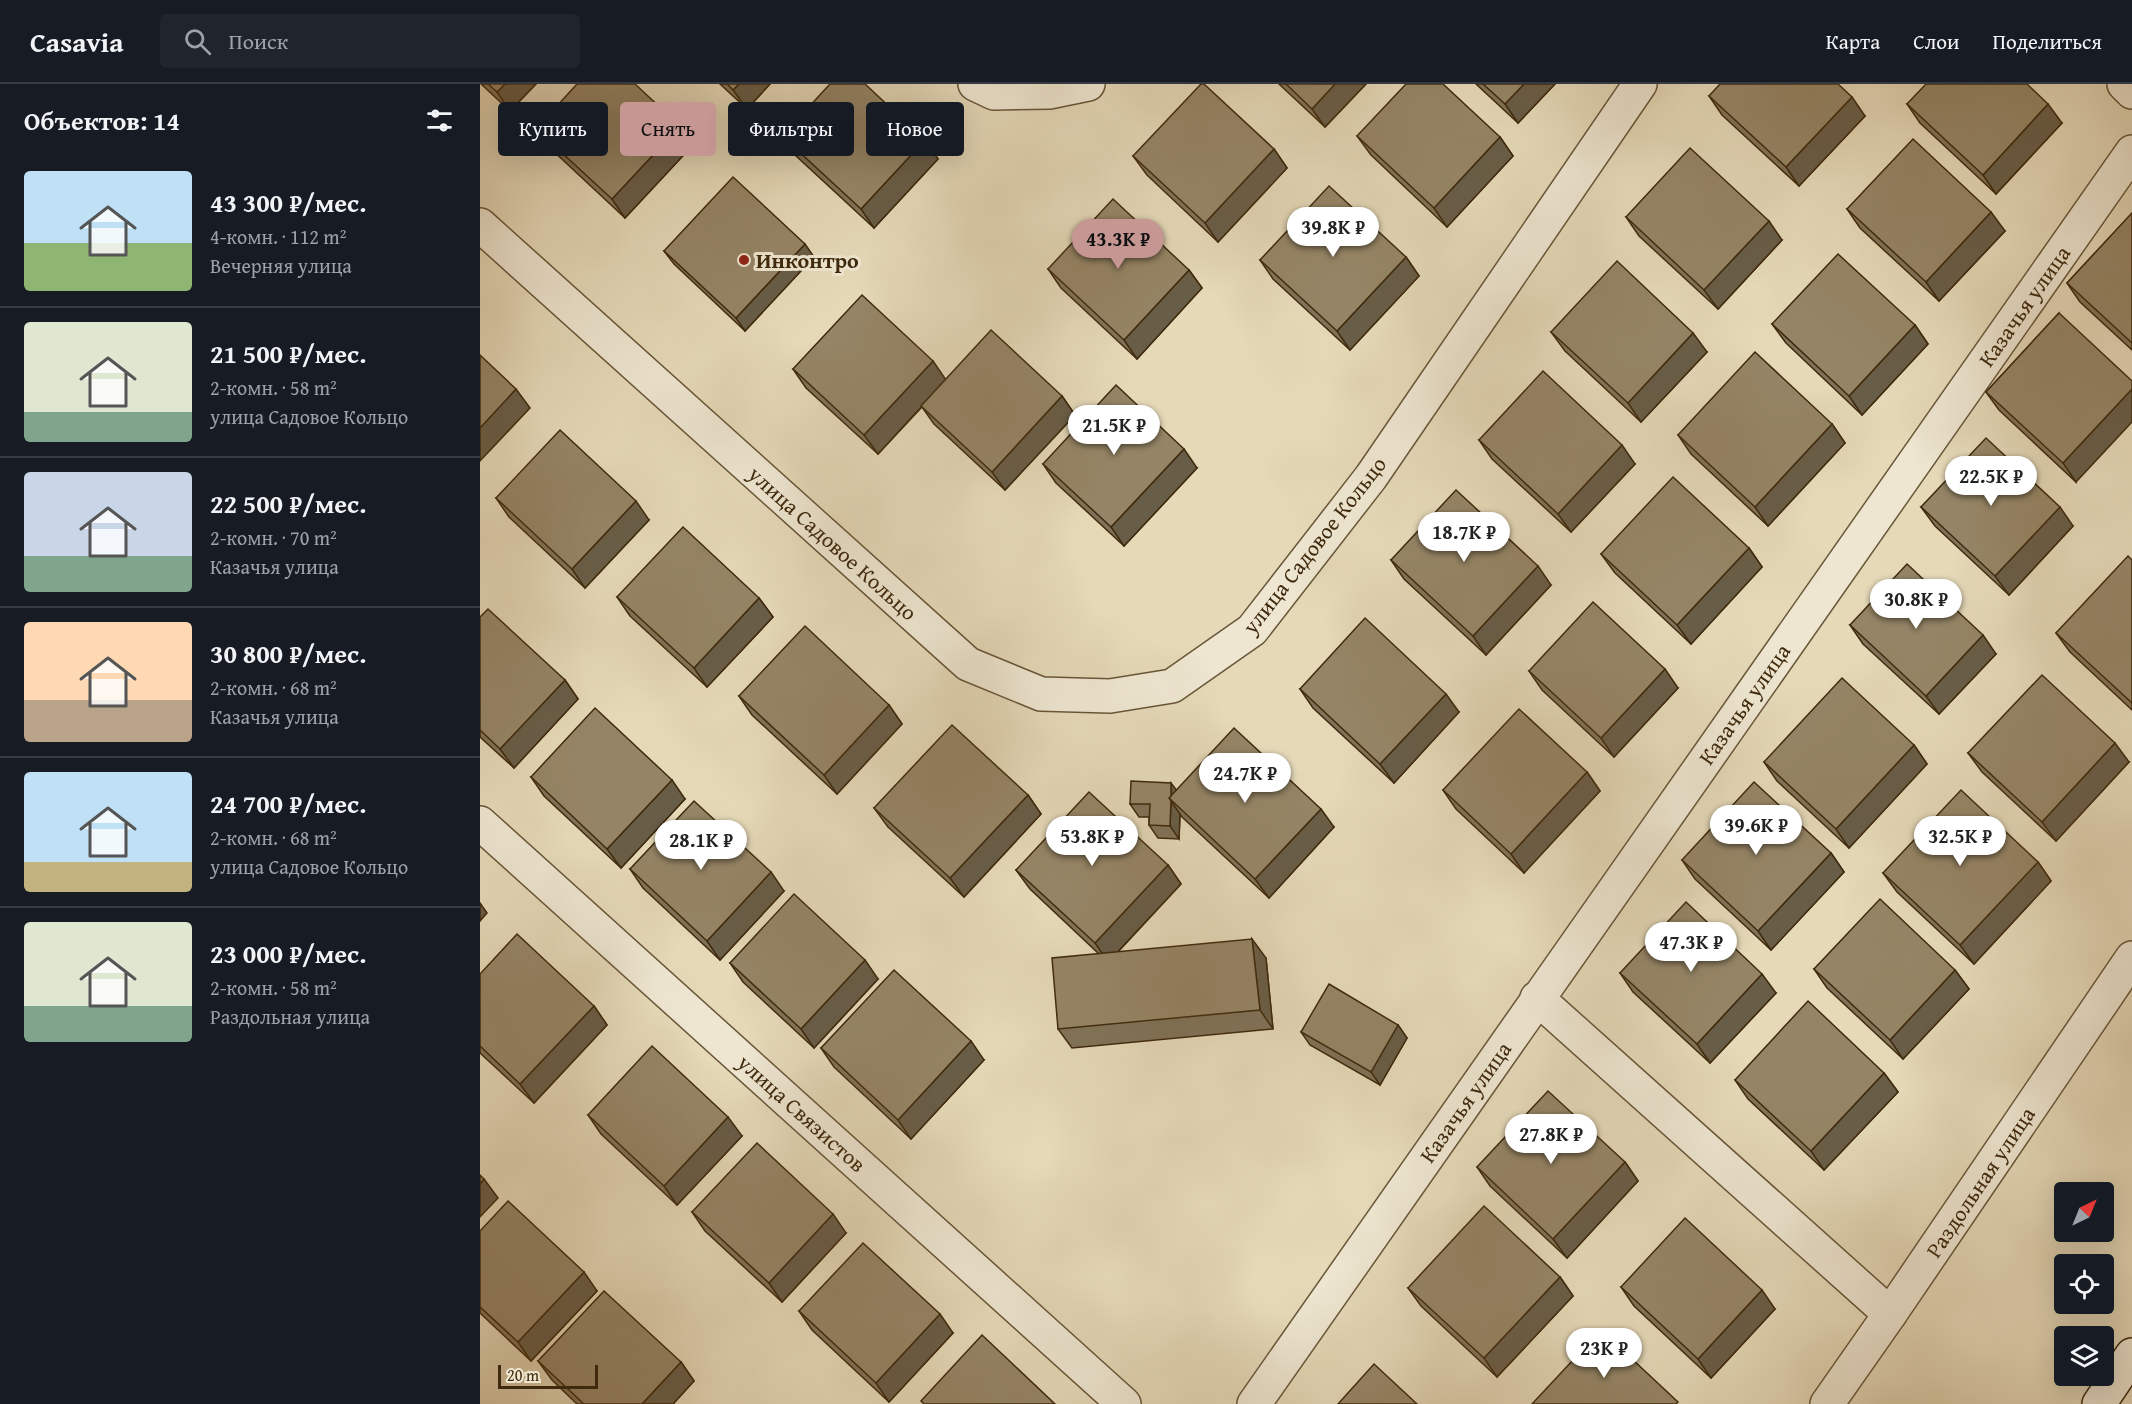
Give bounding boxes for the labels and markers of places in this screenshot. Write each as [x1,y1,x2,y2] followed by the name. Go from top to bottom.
[1278,207,1388,258] pin: 39.8K ₽
[1063,219,1173,270] pin: 43.3K ₽
[756,244,859,276] place label: Инконтро
[737,253,751,267] marker: Инконтро
[1059,405,1169,456] pin: 21.5K ₽
[1936,456,2046,507] pin: 22.5K ₽
[1409,512,1519,563] pin: 18.7K ₽
[1861,579,1971,630] pin: 30.8K ₽
[1190,753,1300,804] pin: 24.7K ₽
[1701,805,1811,856] pin: 39.6K ₽
[1037,816,1147,867] pin: 53.8K ₽
[1905,816,2015,867] pin: 32.5K ₽
[646,820,756,871] pin: 28.1K ₽
[1636,922,1746,973] pin: 47.3K ₽
[1496,1114,1606,1165] pin: 27.8K ₽
[1562,1328,1646,1379] pin: 23K ₽

